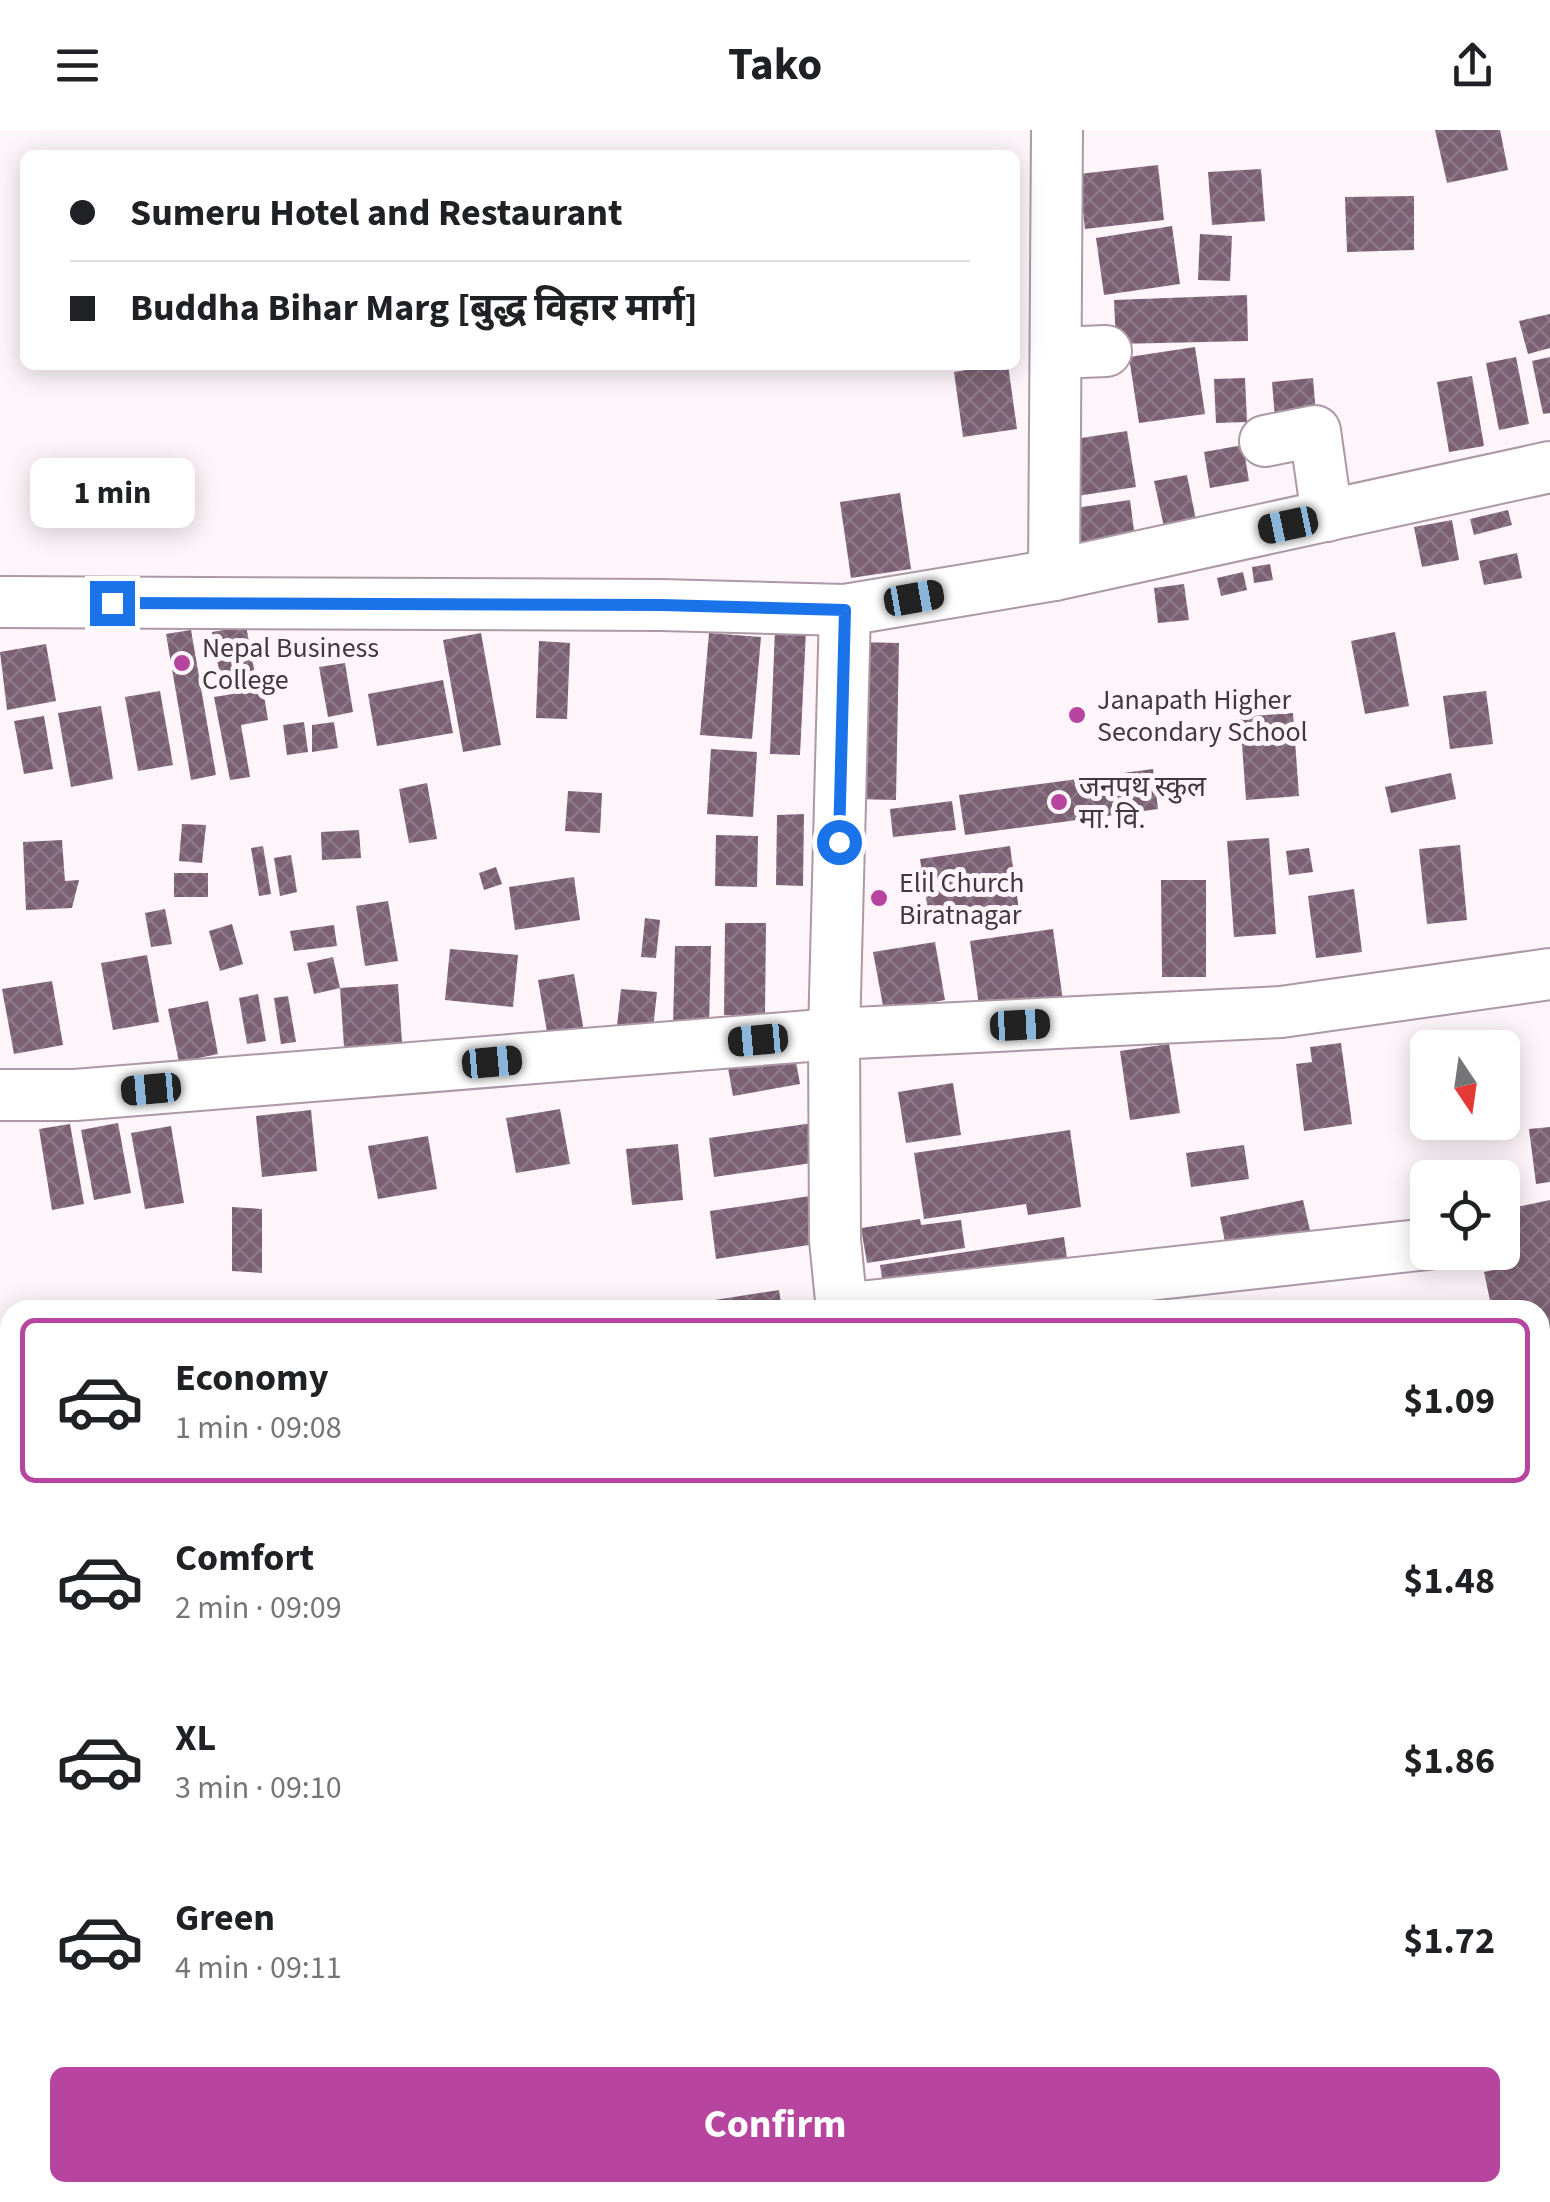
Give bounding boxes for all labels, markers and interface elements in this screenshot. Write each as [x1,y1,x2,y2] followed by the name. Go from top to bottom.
[728,33,822,97] text: Tako
[50,38,105,93] icon: menu
[1445,38,1500,93] icon: share
[130,186,623,240] text: Sumeru Hotel and Restaurant
[130,281,698,335] text: Buddha Bihar Marg [बुद्ध विहार मार्ग]
[29,458,194,528] callout: 1 min
[74,470,151,516] text: 1 min
[1256,504,1320,546] car
[882,578,946,618] car
[90,581,135,626] route end
[202,628,379,700] place label: Nepal Business College
[171,652,193,674] marker: Nepal Business College
[1097,680,1308,752] place label: Janapath Higher Secondary School
[1066,704,1088,726] marker: Janapath Higher Secondary School
[1079,767,1207,839] place label: जनपथ स्कुल मा. वि.
[1048,791,1070,813] marker: जनपथ स्कुल मा. वि.
[817,820,862,865] route start
[899,863,1024,935] place label: Elil Church Biratnagar
[868,887,890,909] marker: Elil Church Biratnagar
[989,1008,1051,1042] car
[727,1022,789,1058] car
[1410,1030,1520,1140] north arrow
[1410,1030,1520,1270] map controls
[461,1044,523,1080] car
[120,1071,182,1107] car
[1410,1160,1520,1270] button: locate
[175,1351,328,1405] text: Economy
[55,1356,145,1446] icon: car
[1403,1374,1495,1428] text: $1.09
[175,1405,342,1451] text: 1 min · 09:08
[175,1531,314,1585] text: Comfort
[55,1536,145,1626] icon: car
[1403,1554,1495,1608] text: $1.48
[175,1585,342,1631] text: 2 min · 09:09
[175,1711,216,1765] text: XL
[55,1716,145,1806] icon: car
[1403,1734,1495,1788] text: $1.86
[175,1765,342,1811] text: 3 min · 09:10
[175,1891,275,1945] text: Green
[55,1896,145,1986] icon: car
[1403,1914,1495,1968] text: $1.72
[175,1945,342,1991] text: 4 min · 09:11
[50,2067,1500,2182] button: Confirm

